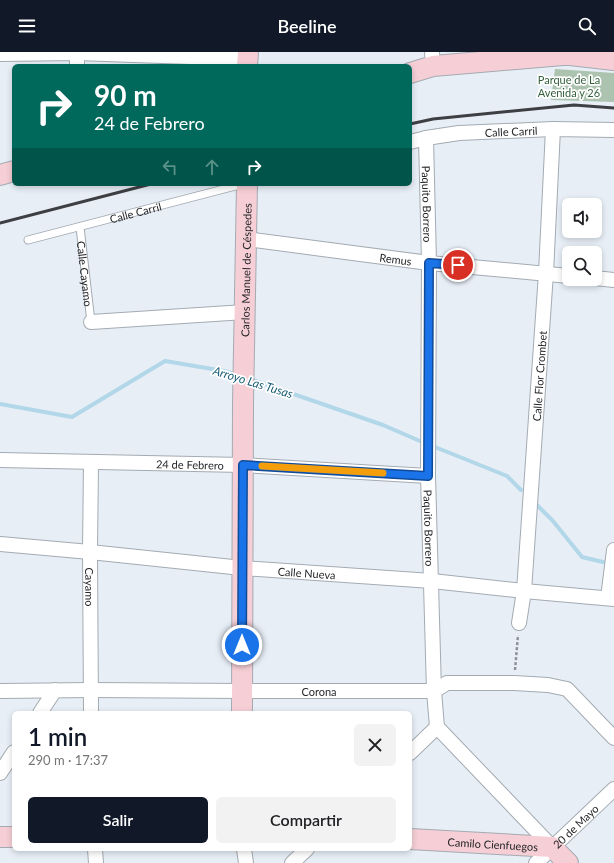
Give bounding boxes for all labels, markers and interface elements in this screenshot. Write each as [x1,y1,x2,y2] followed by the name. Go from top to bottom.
[16,15,38,37] icon: menu
[277,15,337,37] text: Beeline
[576,15,598,37] icon: search
[538,73,600,99] park label: Parque de La Avenida y 26
[94,78,157,112] text: 90 m
[28,80,80,132] icon: right
[94,112,205,134] text: 24 de Febrero
[484,123,538,138] street label: Calle Carril
[159,156,181,178] icon: left
[201,156,223,178] icon: ahead
[243,156,265,178] icon: right
[420,165,435,243] street label: Paquito Borrero
[562,198,602,286] map controls
[562,198,602,238] button: sound
[108,199,163,225] street label: Calle Carril
[238,203,253,337] street label: Carlos Manuel de Céspedes
[75,240,96,307] street label: Calle Cayamo
[562,246,602,286] button: search
[441,248,475,282] pin
[379,250,413,267] street label: Remus
[447,254,469,276] icon: arrive
[529,330,548,422] street label: Calle Flor Crombet
[210,362,295,401] water label: Arroyo Las Tusas
[156,457,224,471] street label: 24 de Febrero
[422,489,437,566] street label: Paquito Borrero
[277,564,336,581] street label: Calle Nueva
[84,567,97,607] street label: Cayamo
[221,624,263,666] position arrow
[301,685,337,698] street label: Corona
[28,722,87,751] text: 1 min
[354,724,396,766] button: close
[28,752,108,768] text: 290 m · 17:37
[28,797,208,843] button: Salir
[216,797,396,843] button: Compartir
[550,801,601,850] street label: 20 de Mayo
[447,835,539,853] street label: Camilo Cienfuegos

